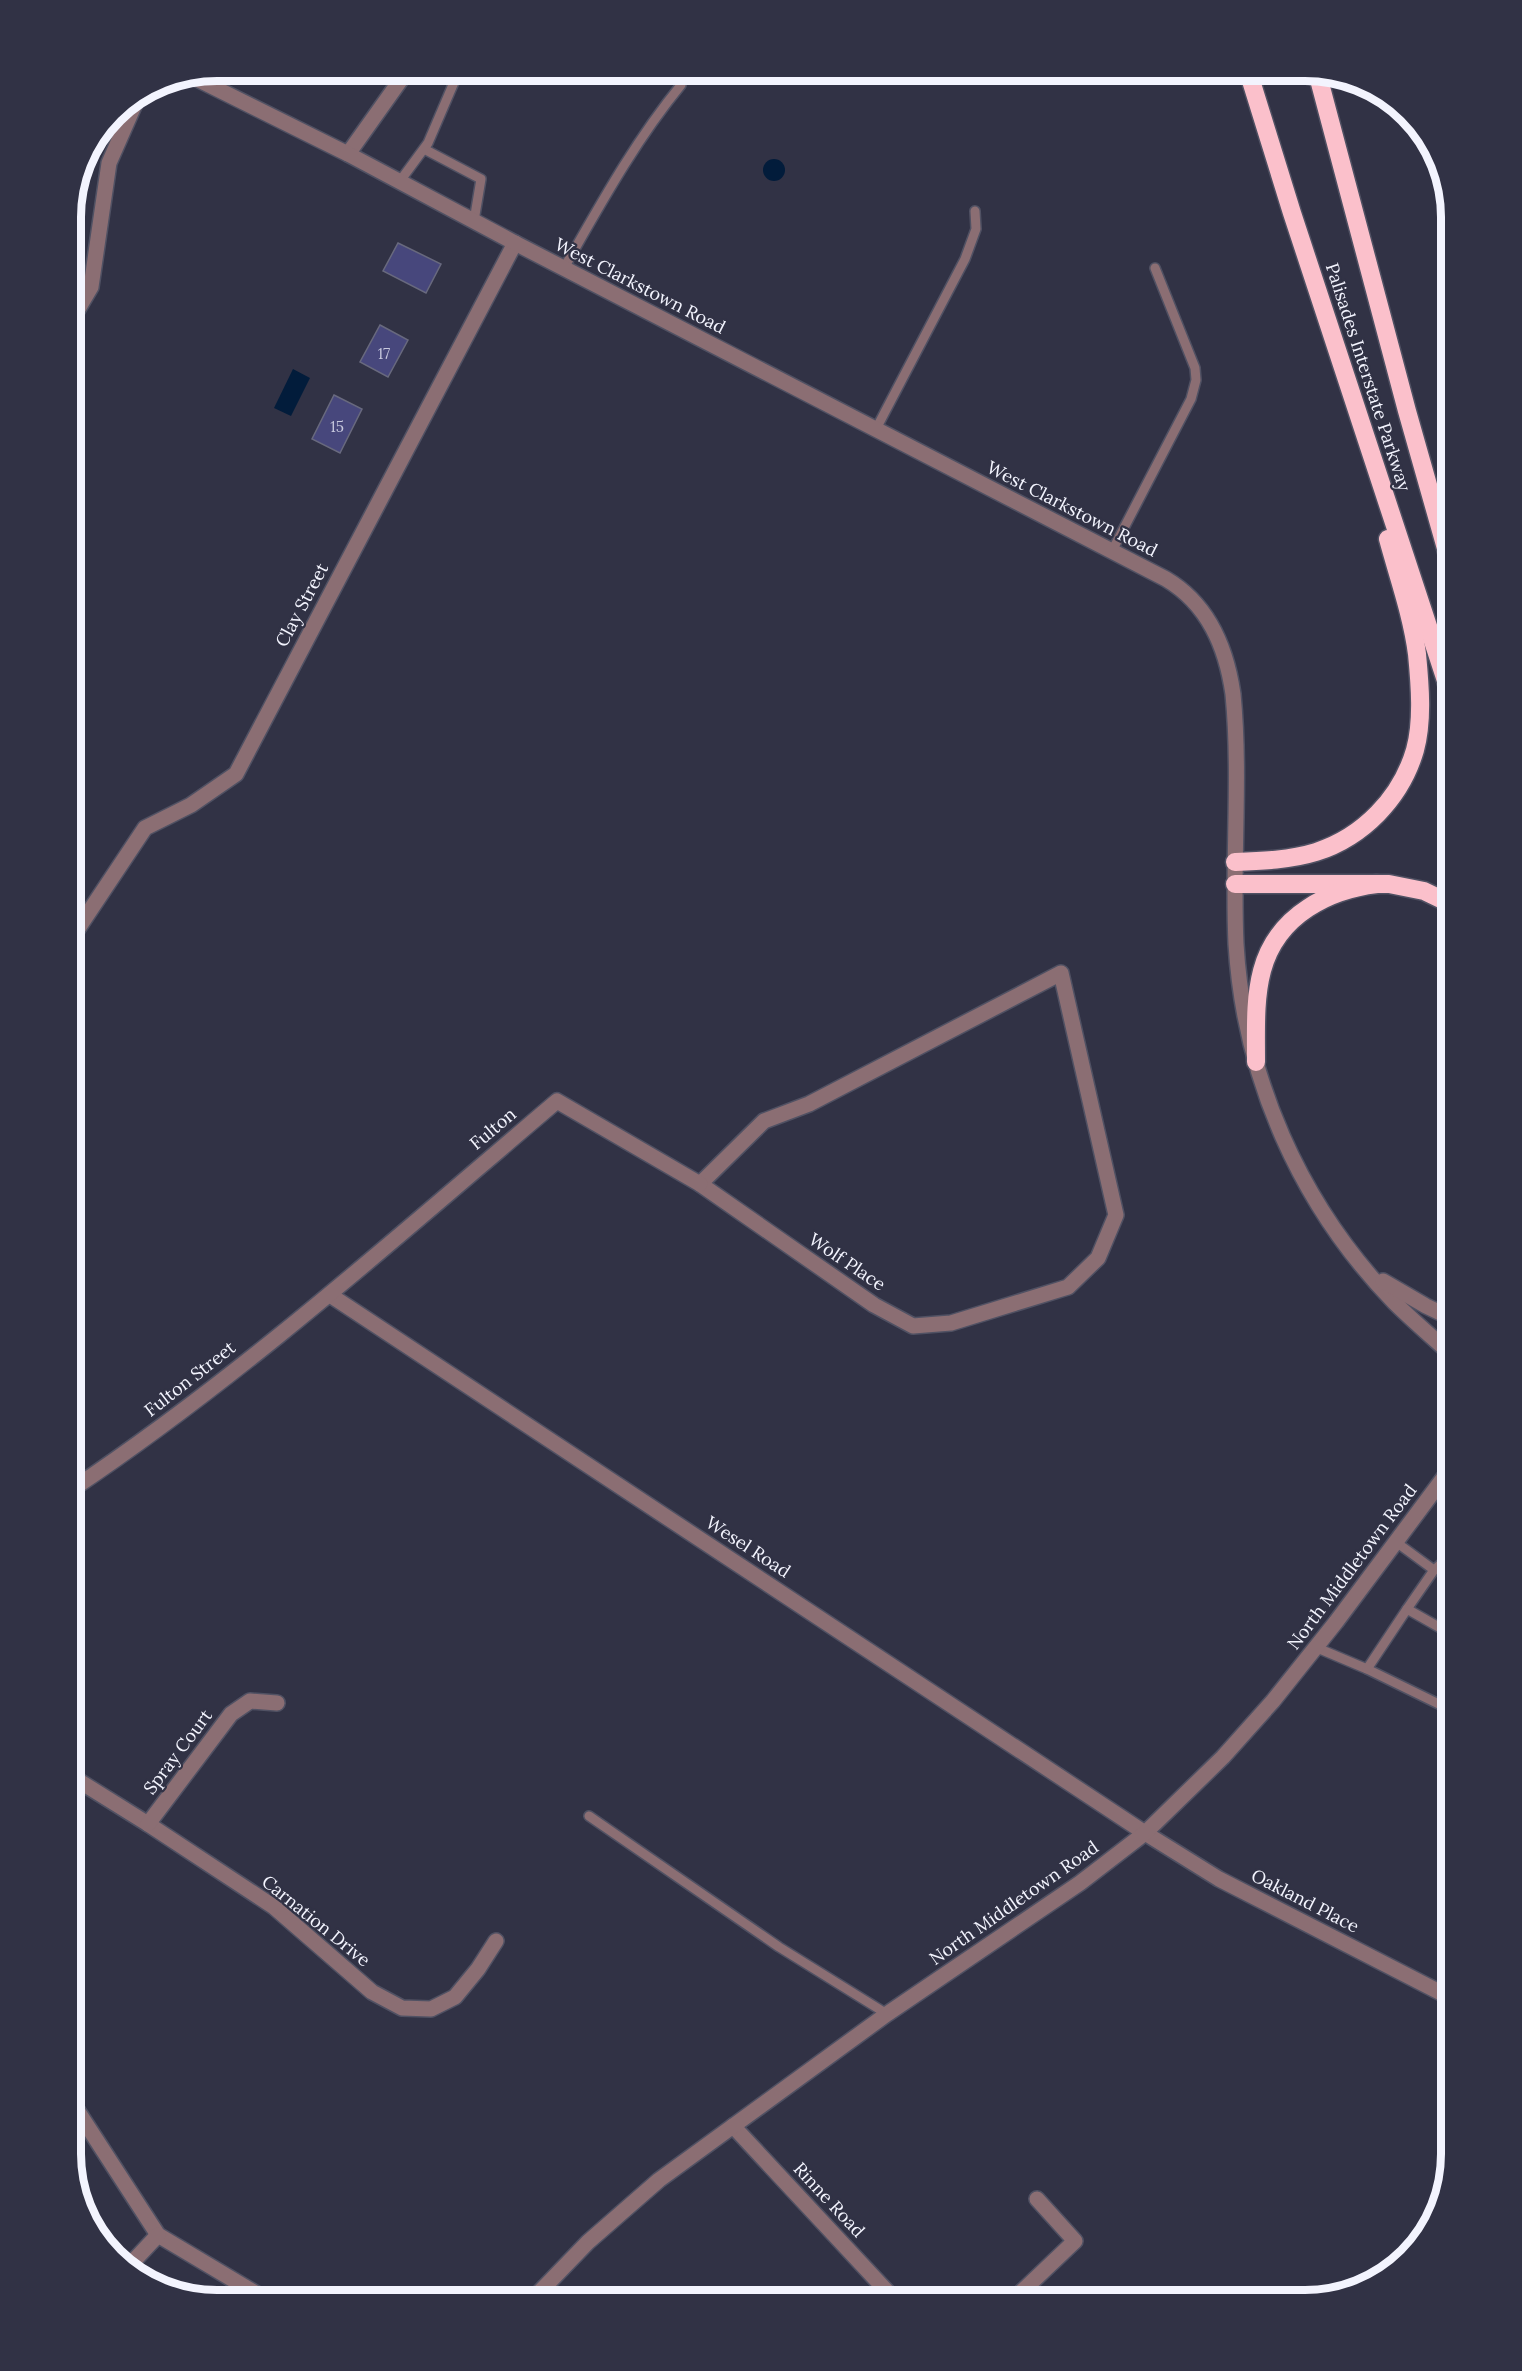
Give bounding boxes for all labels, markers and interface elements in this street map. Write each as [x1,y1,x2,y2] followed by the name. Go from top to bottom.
[551,232,730,339] street label: West Clarkstown Road
[1321,260,1416,494] street label: Palisades Interstate Parkway
[378,344,390,363] house number: 17
[330,417,344,436] house number: 15
[983,455,1162,562] street label: West Clarkstown Road
[270,559,333,651] street label: Clay Street
[465,1102,521,1155] street label: Fulton
[805,1228,890,1296] street label: Wolf Place
[139,1336,240,1421] street label: Fulton Street
[1282,1479,1421,1654] street label: North Middletown Road
[702,1511,795,1583] street label: Wesel Road
[138,1705,217,1799] street label: Spray Court
[925,1835,1103,1970] street label: North Middletown Road
[1247,1864,1363,1938] street label: Oakland Place
[257,1870,375,1972] street label: Carnation Drive
[789,2157,870,2242] street label: Rinne Road

